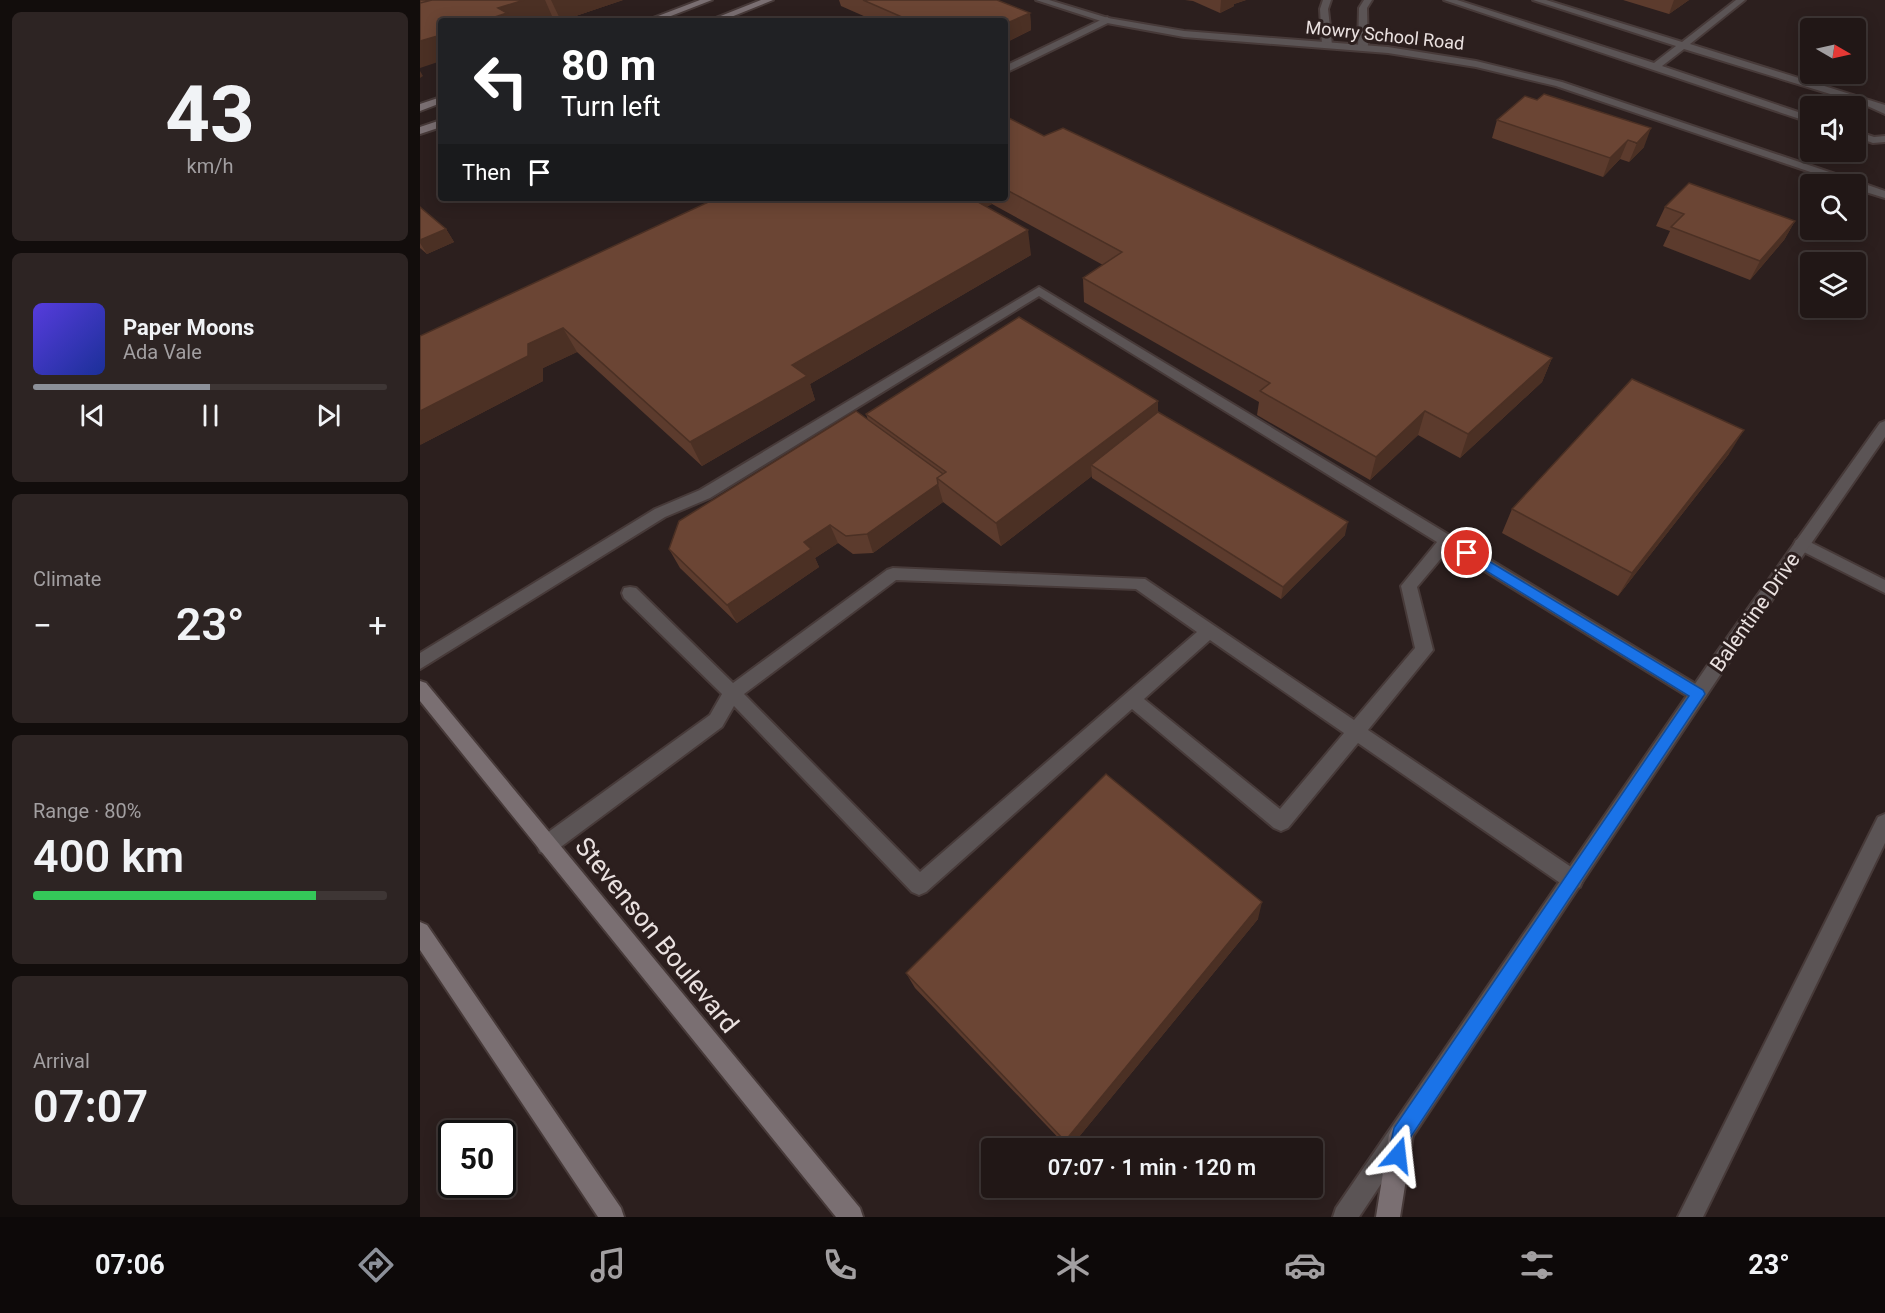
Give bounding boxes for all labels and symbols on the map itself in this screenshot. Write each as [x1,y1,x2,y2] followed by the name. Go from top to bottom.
[1305,16,1465,54] street label: Mowry School Road
[1800,18,1866,84] north arrow
[1441,527,1492,578] pin
[1705,548,1805,676] street label: Balentine Drive
[569,831,745,1039] street label: Stevenson Boulevard
[438,1120,516,1198] speed limit sign: 50
[1366,1123,1430,1187] position arrow

